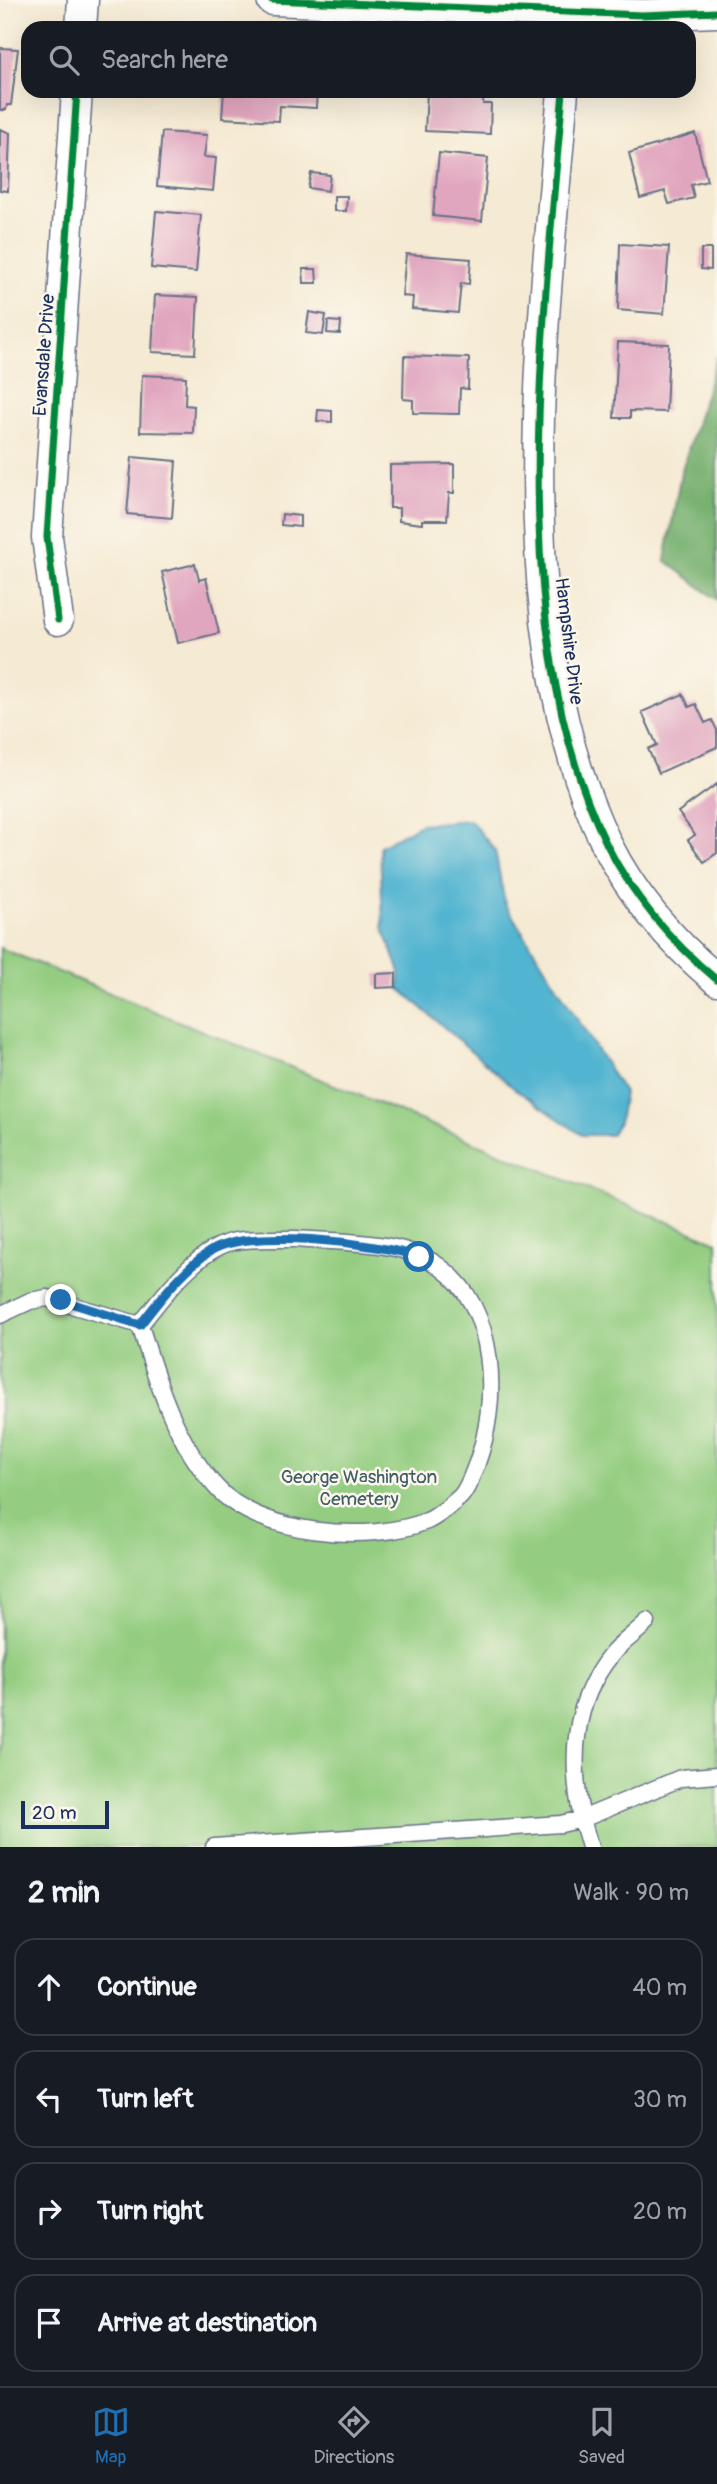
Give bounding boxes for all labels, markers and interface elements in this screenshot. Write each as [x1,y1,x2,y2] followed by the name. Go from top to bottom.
[21,21,696,98] search box
[45,41,83,79] icon: search
[101,44,228,76] text: Search here
[28,293,60,417] street label: Evansdale Drive
[549,576,589,707] street label: Hampshire Drive
[403,1241,434,1272] route start
[45,1284,76,1315] route end
[281,1465,437,1511] park label: George Washington Cemetery
[21,1798,108,1830] scale bar
[32,1801,77,1825] text: 20 m
[28,1874,100,1911] text: 2 min
[573,1878,689,1907] text: Walk · 90 m
[30,1968,68,2006] icon: ahead
[97,1971,197,2003] text: Continue
[633,1973,687,2002] text: 40 m
[30,2080,68,2118] icon: left
[97,2083,193,2115] text: Turn left
[633,2085,687,2114] text: 30 m
[30,2192,68,2230] icon: right
[97,2195,203,2227] text: Turn right
[633,2197,687,2226] text: 20 m
[30,2304,68,2342] icon: arrive
[97,2307,317,2339] text: Arrive at destination
[92,2403,130,2469] tab: Map
[314,2403,394,2469] tab: Directions
[578,2403,625,2469] tab: Saved

